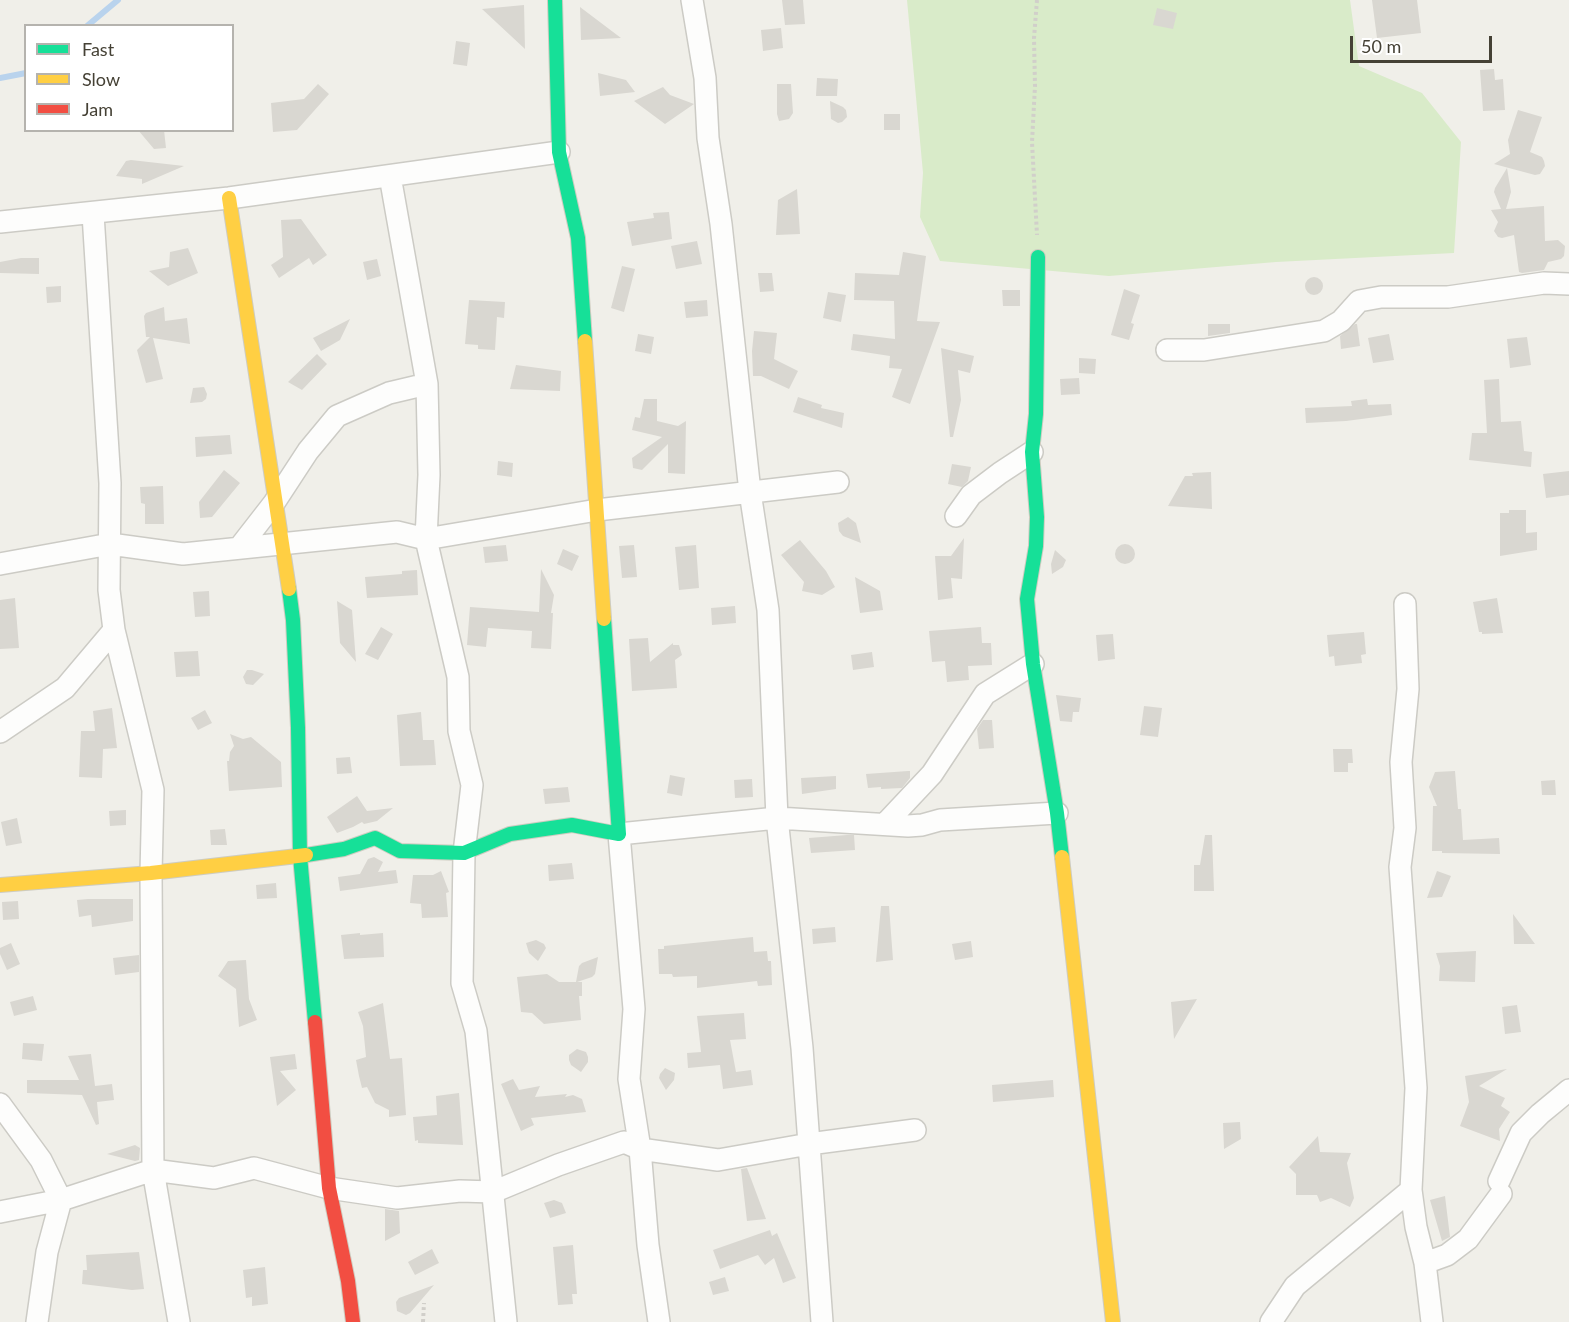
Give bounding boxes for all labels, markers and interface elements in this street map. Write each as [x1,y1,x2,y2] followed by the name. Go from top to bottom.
[24,24,234,132] legend
[1353,24,1496,62] scale bar
[1361,35,1401,57] text: 50 m
[82,38,114,60] text: Fast
[82,68,120,90] text: Slow
[82,98,113,120] text: Jam

